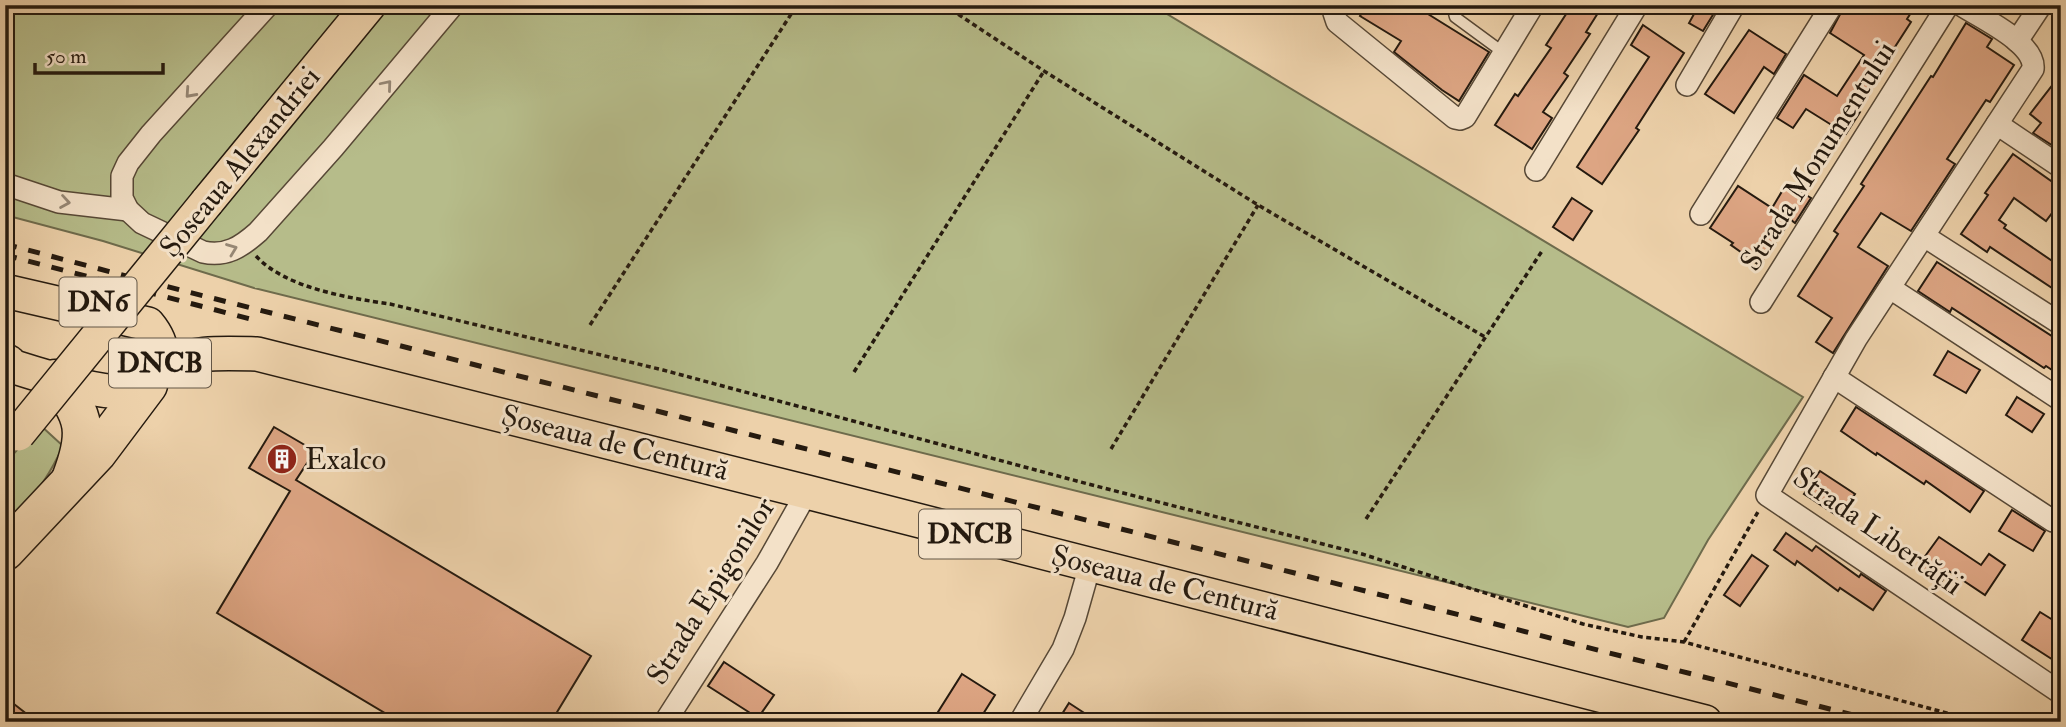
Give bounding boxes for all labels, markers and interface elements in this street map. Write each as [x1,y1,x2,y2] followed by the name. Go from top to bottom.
[35,32,163,76] scale bar
[1732,34,1904,278] street label: Strada Monumentului
[46,43,87,70] text: 50 m
[152,59,328,265] street label: Șoseaua Alexandriei
[379,80,391,93] one-way arrow
[185,85,198,98] one-way arrow
[60,194,71,209] one-way arrow
[225,243,238,257] one-way arrow
[60,278,136,326] road number: DN6
[109,338,211,388] road number: DNCB
[498,397,733,489] street label: Șoseaua de Centură
[305,441,386,478] place label: Exalco
[265,442,299,476] building icon: Exalco
[1786,459,1970,603] street label: Strada Libertății
[639,491,783,691] street label: Strada Epigonilor
[919,510,1021,558] road number: DNCB
[1048,537,1283,629] street label: Șoseaua de Centură

